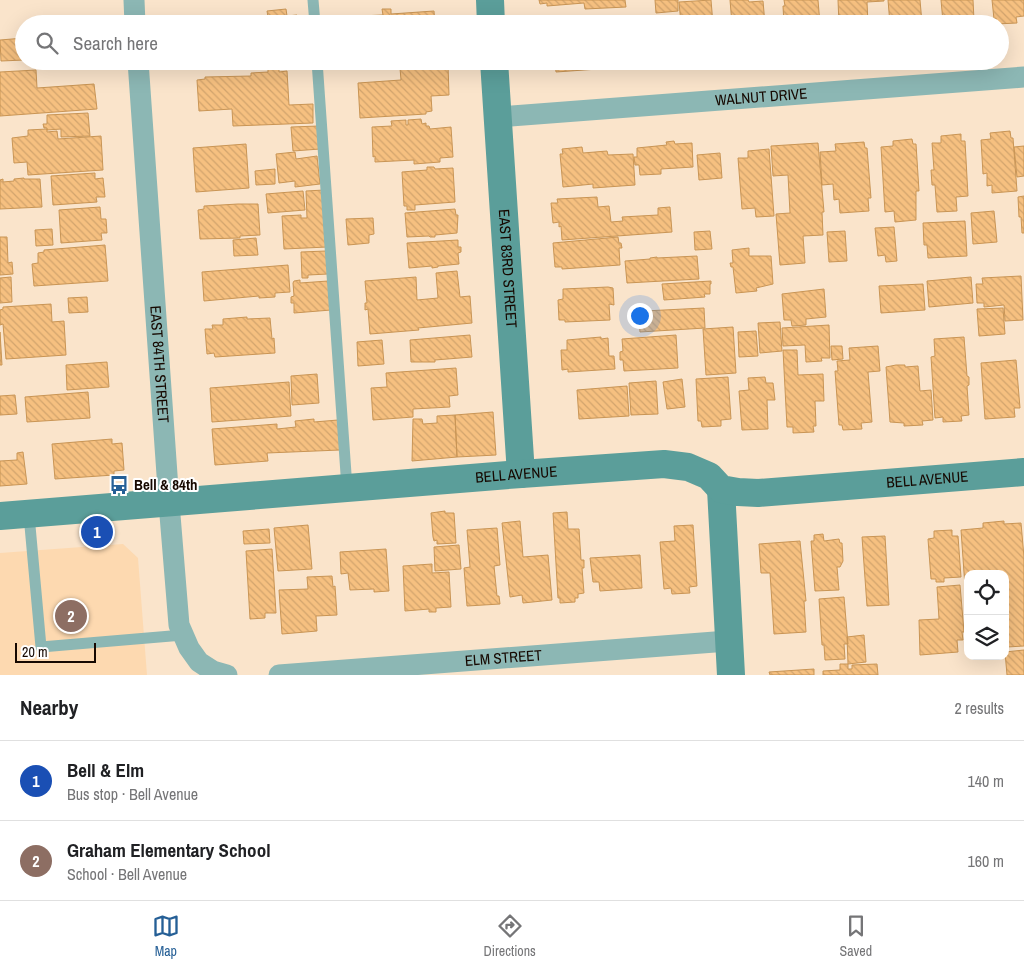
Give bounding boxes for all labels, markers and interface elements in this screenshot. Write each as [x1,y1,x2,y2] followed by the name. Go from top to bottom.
[15,15,1009,70] search box
[33,29,61,57] icon: search
[73,30,158,56] text: Search here
[714,83,808,110] street label: WALNUT DRIVE
[494,209,522,329] street label: EAST 83RD STREET
[627,303,653,329] your location
[145,305,174,424] street label: EAST 84TH STREET
[474,460,558,488] street label: BELL AVENUE
[886,465,969,493] street label: BELL AVENUE
[108,474,130,496] bus stop icon: Bell & 84th
[134,474,198,495] place label: Bell & 84th
[81,513,113,551] pin: 1
[964,570,1009,660] map controls
[964,570,1009,615] button: locate
[55,597,87,635] pin: 2
[964,615,1009,660] button: layers
[15,640,96,663] scale bar
[22,643,48,661] text: 20 m
[464,644,543,671] street label: ELM STREET
[20,693,78,722] text: Nearby
[954,697,1004,719] text: 2 results
[67,757,144,783] text: Bell & Elm
[32,770,40,792] text: 1
[968,770,1004,792] text: 140 m
[67,783,198,805] text: Bus stop · Bell Avenue
[67,837,271,863] text: Graham Elementary School
[32,850,40,872] text: 2
[968,850,1004,872] text: 160 m
[67,863,187,885] text: School · Bell Avenue
[152,912,180,960] tab: Map
[484,912,536,960] tab: Directions
[840,912,872,960] tab: Saved

